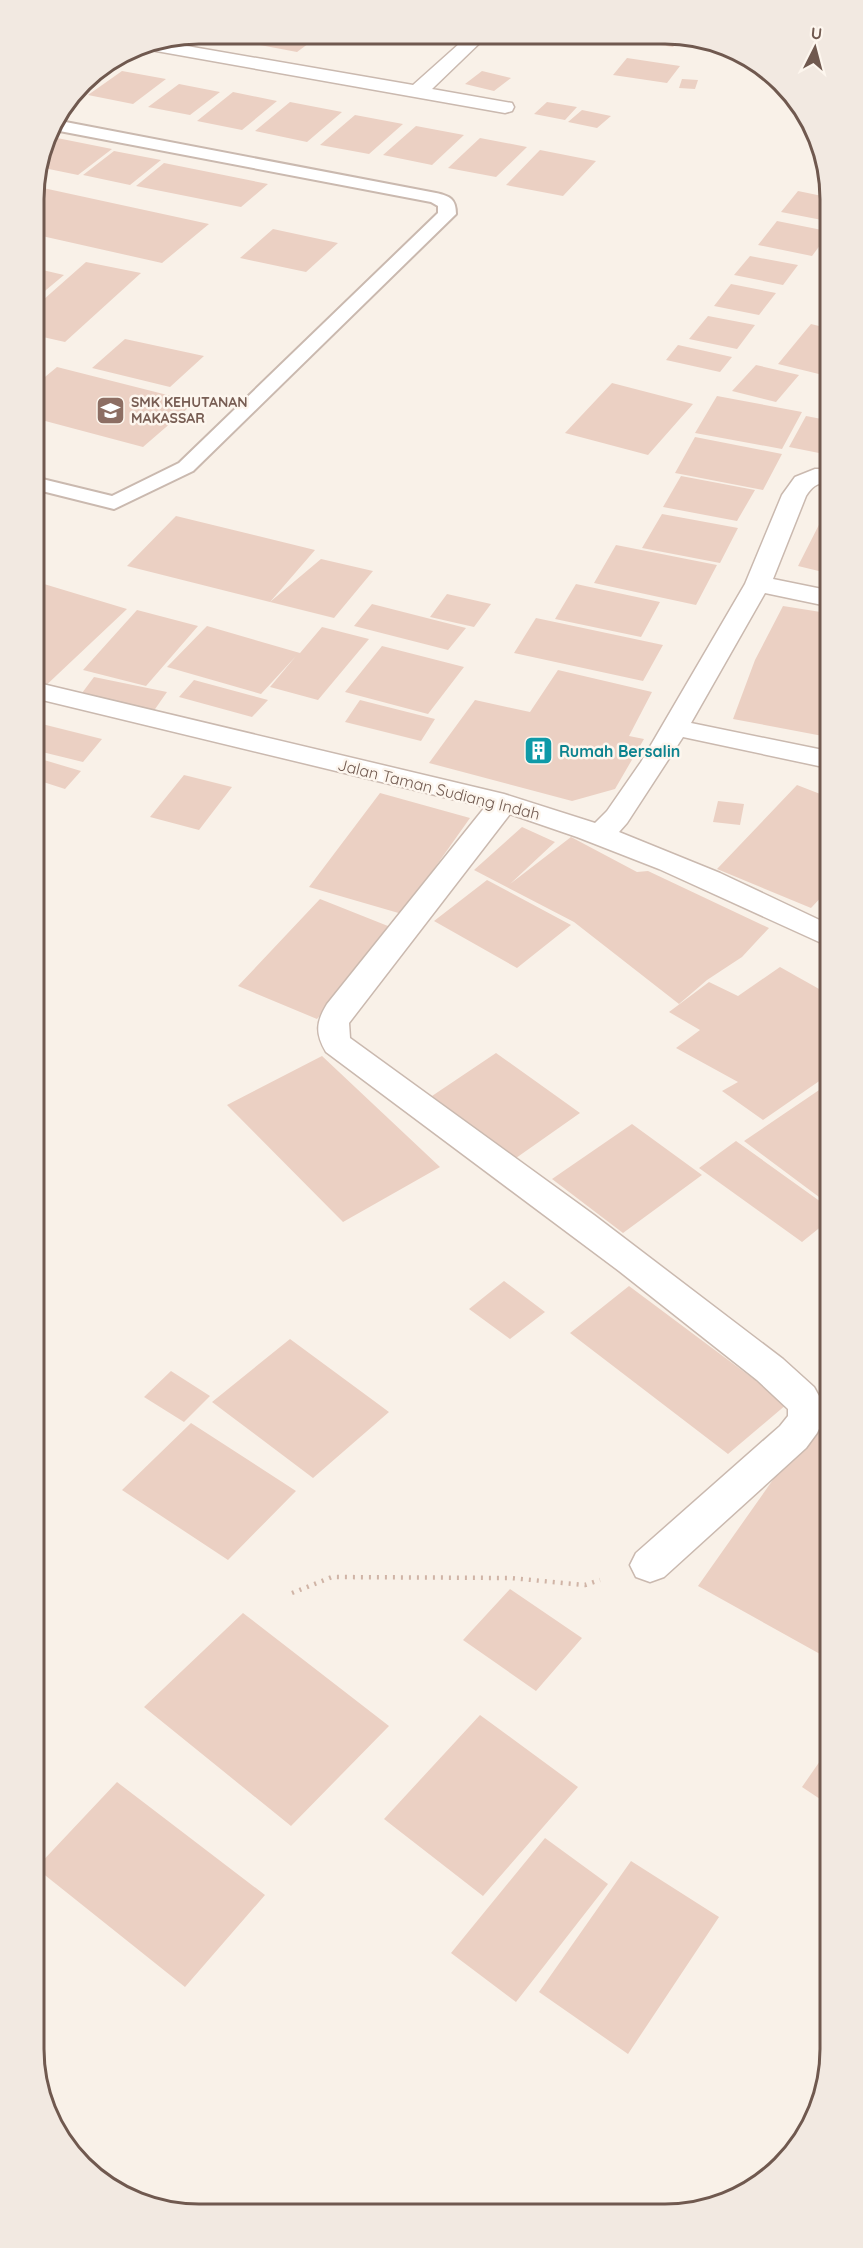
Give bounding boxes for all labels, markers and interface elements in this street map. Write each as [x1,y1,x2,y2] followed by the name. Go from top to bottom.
[785,18,845,78] north arrow
[810,23,823,44] text: U
[131,393,248,427] place label: SMK KEHUTANAN MAKASSAR
[94,394,126,426] school or university icon: SMK KEHUTANAN MAKASSAR
[522,735,554,767] building icon: Rumah Bersalin
[559,741,680,761] place label: Rumah Bersalin
[336,754,542,824] street label: Jalan Taman Sudiang Indah

